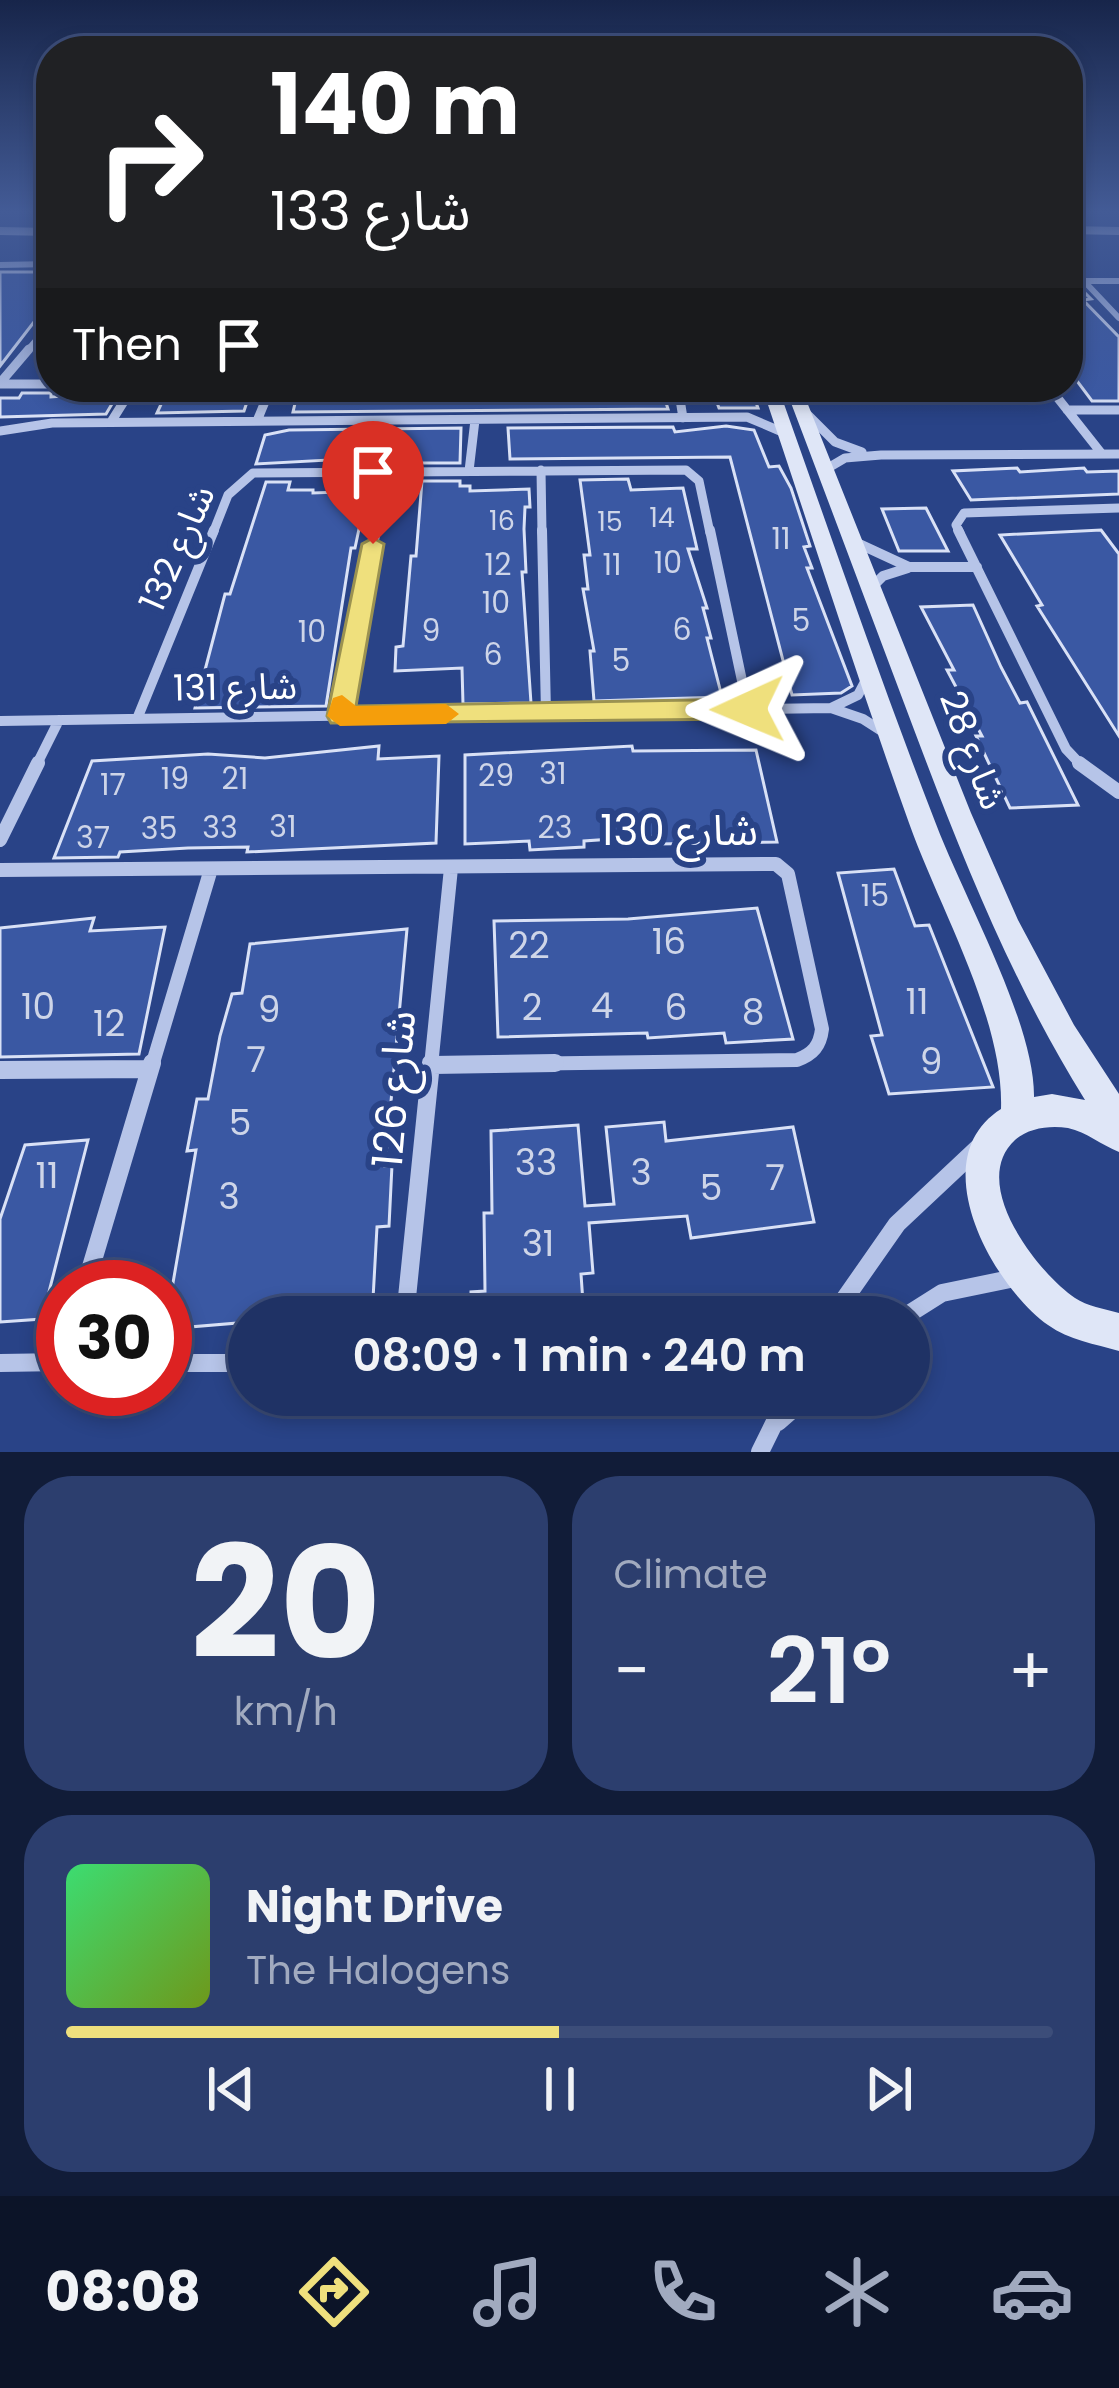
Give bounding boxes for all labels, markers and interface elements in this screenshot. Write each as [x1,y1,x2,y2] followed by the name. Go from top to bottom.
[270,46,520,163] text: 140 m
[72,84,228,240] icon: right
[270,173,471,249] text: شارع 133
[206,312,272,378] icon: arrive
[72,313,182,376] text: Then
[322,421,424,544] pin
[340,439,406,505] icon: arrive
[127,477,228,620] street label: شارع 132
[649,499,675,536] house number: 14
[489,502,515,539] house number: 16
[597,503,623,540] house number: 15
[771,517,791,560] house number: 11
[654,541,682,584] house number: 10
[485,543,511,586] house number: 12
[602,543,622,586] house number: 11
[482,581,510,624] house number: 10
[792,599,810,642] house number: 5
[672,608,692,651] house number: 6
[422,609,440,652] house number: 9
[298,610,326,653] house number: 10
[483,633,503,676] house number: 6
[612,639,630,682] house number: 5
[685,646,811,772] position arrow
[173,660,297,715] street label: شارع 131
[926,683,1019,817] street label: شارع 28
[539,752,567,795] house number: 31
[478,754,514,797] house number: 29
[161,757,189,800] house number: 19
[222,757,248,800] house number: 21
[100,763,126,806] house number: 17
[600,801,758,862] street label: شارع 130
[269,805,297,848] house number: 31
[202,806,238,849] house number: 33
[538,806,572,849] house number: 23
[141,807,177,850] house number: 35
[76,816,110,859] house number: 37
[861,874,889,917] house number: 15
[652,916,686,967] house number: 16
[508,920,550,971] house number: 22
[905,976,929,1027] house number: 11
[591,980,613,1031] house number: 4
[21,981,55,1032] house number: 10
[522,982,542,1033] house number: 2
[665,982,687,1033] house number: 6
[258,984,280,1035] house number: 9
[742,987,764,1038] house number: 8
[93,998,125,1049] house number: 12
[358,1008,432,1170] street label: شارع 126
[246,1034,266,1085] house number: 7
[920,1036,942,1087] house number: 9
[229,1097,251,1148] house number: 5
[515,1137,557,1188] house number: 33
[630,1147,652,1198] house number: 3
[35,1150,59,1201] house number: 11
[765,1152,785,1203] house number: 7
[700,1162,722,1213] house number: 5
[218,1171,240,1222] house number: 3
[522,1218,554,1269] house number: 31
[36,1260,192,1416] speed limit sign: 30
[352,1324,806,1387] text: 08:09 · 1 min · 240 m
[190,1494,381,1713] text: 20
[614,1547,768,1602] text: Climate
[767,1608,891,1735] text: 21°
[614,1625,650,1717] text: −
[1008,1625,1053,1717] text: +
[234,1684,338,1739] text: km/h
[246,1875,503,1938] text: Night Drive
[246,1943,510,1998] text: The Halogens
[198,2056,264,2122] icon: previous
[527,2056,593,2122] icon: pause
[856,2056,922,2122] icon: next
[292,2250,376,2334] icon: directions
[466,2250,550,2334] icon: music
[641,2250,725,2334] icon: phone
[815,2250,899,2334] icon: climate
[990,2250,1074,2334] icon: car
[45,2254,201,2330] text: 08:08

